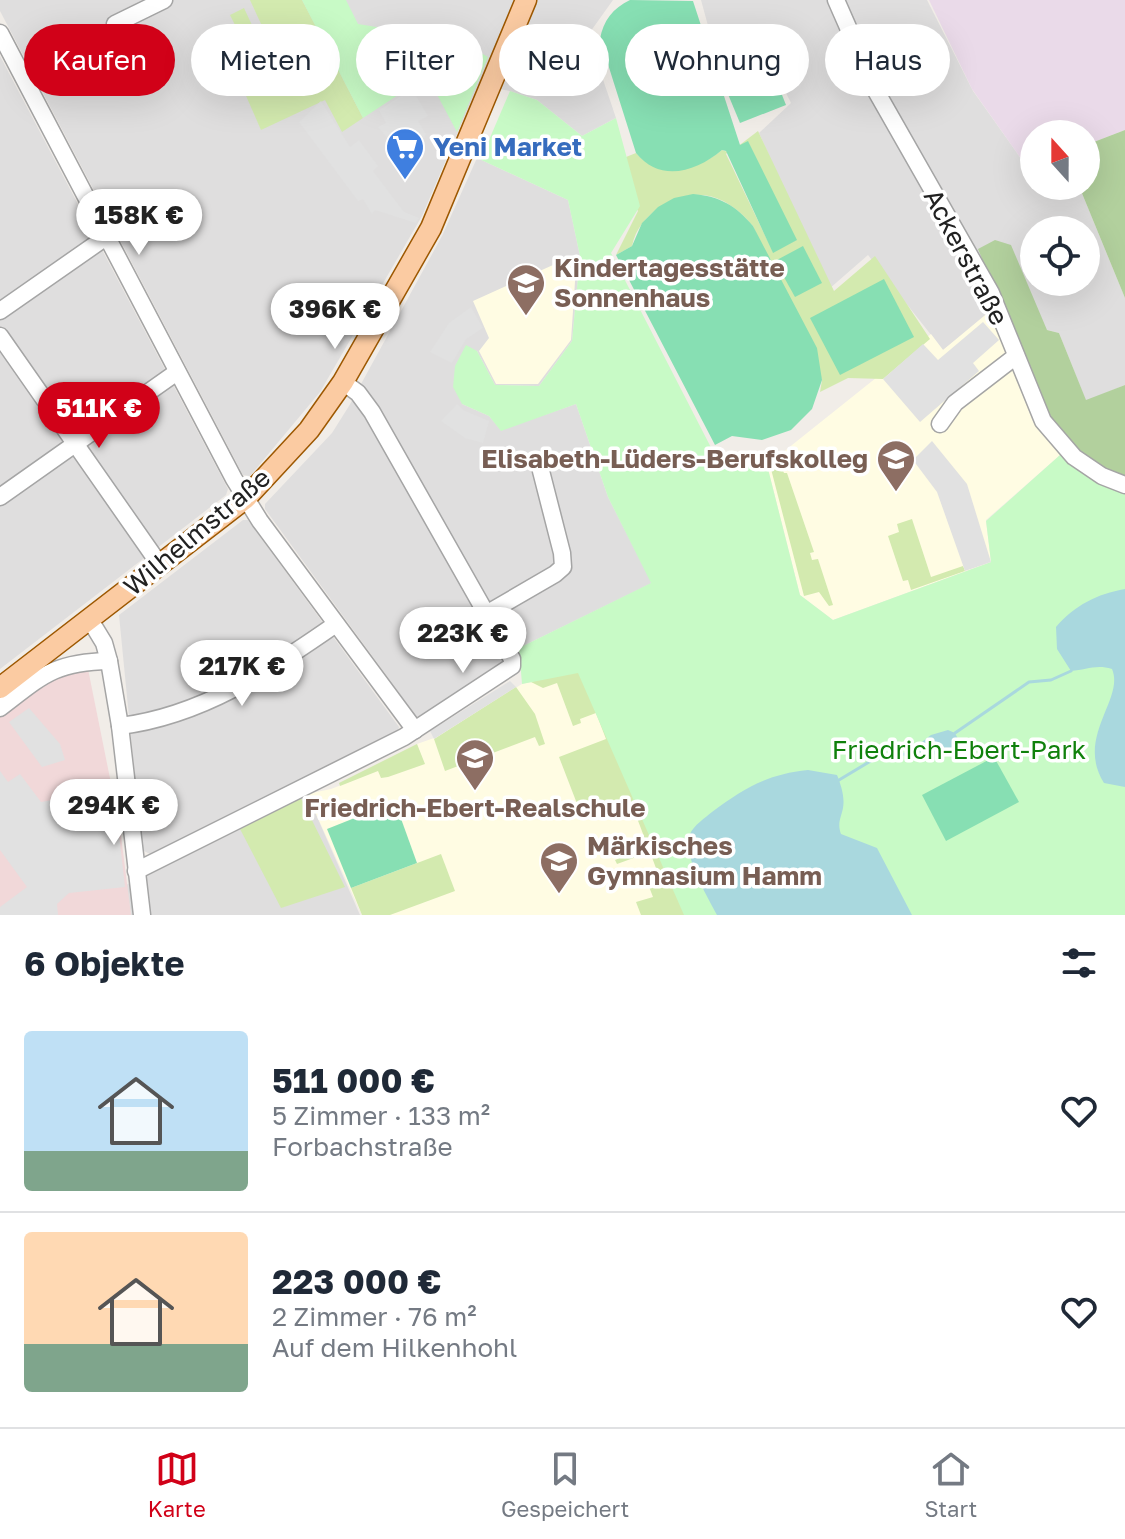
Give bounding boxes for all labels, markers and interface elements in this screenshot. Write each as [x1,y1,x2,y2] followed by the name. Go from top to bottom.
[24,24,175,96] chip: Kaufen
[191,24,340,96] chip: Mieten
[356,24,483,96] chip: Filter
[499,24,609,96] chip: Neu
[625,24,809,96] chip: Wohnung
[825,24,950,96] chip: Haus
[1020,120,1100,200] north arrow
[1020,120,1100,296] map controls
[384,126,426,181] supermarket icon: Yeni Market
[433,131,582,162] place label: Yeni Market
[918,183,1015,330] street label: Ackerstraße
[74,189,204,257] pin: 158K €
[94,199,184,230] text: 158K €
[1020,216,1100,296] button: locate
[554,252,785,313] place label: Kindertagesstätte Sonnenhaus
[505,262,547,317] school or university icon: Kindertagesstätte Sonnenhaus
[270,283,400,351] pin: 396K €
[289,293,381,324] text: 396K €
[34,382,164,450] pin: 511K €
[56,392,142,423] text: 511K €
[875,438,917,493] school or university icon: Elisabeth-Lüders-Berufskolleg
[481,443,868,474] place label: Elisabeth-Lüders-Berufskolleg
[117,461,276,602] street label: Wilhelmstraße
[398,607,528,675] pin: 223K €
[417,617,509,648] text: 223K €
[177,640,307,708] pin: 217K €
[198,650,286,681] text: 217K €
[832,734,1087,765] park label: Friedrich-Ebert-Park
[454,737,496,792] school or university icon: Friedrich-Ebert-Realschule
[49,779,179,847] pin: 294K €
[68,789,160,820] text: 294K €
[304,792,646,823] place label: Friedrich-Ebert-Realschule
[587,830,822,891] place label: Märkisches Gymnasium Hamm
[538,840,580,895] school or university icon: Märkisches Gymnasium Hamm
[1057,941,1101,985] icon: filters
[24,943,184,983] text: 6 Objekte
[272,1060,435,1100] text: 511 000 €
[88,1063,184,1159] icon: home
[1057,1089,1101,1133] icon: heart
[272,1100,490,1131] text: 5 Zimmer · 133 m²
[272,1131,453,1162] text: Forbachstraße
[272,1261,442,1301] text: 223 000 €
[88,1264,184,1360] icon: home
[1057,1290,1101,1334] icon: heart
[272,1301,477,1332] text: 2 Zimmer · 76 m²
[272,1332,517,1363] text: Auf dem Hilkenhohl
[148,1447,206,1522] tab: Karte
[501,1447,629,1522] tab: Gespeichert
[925,1447,977,1522] tab: Start

